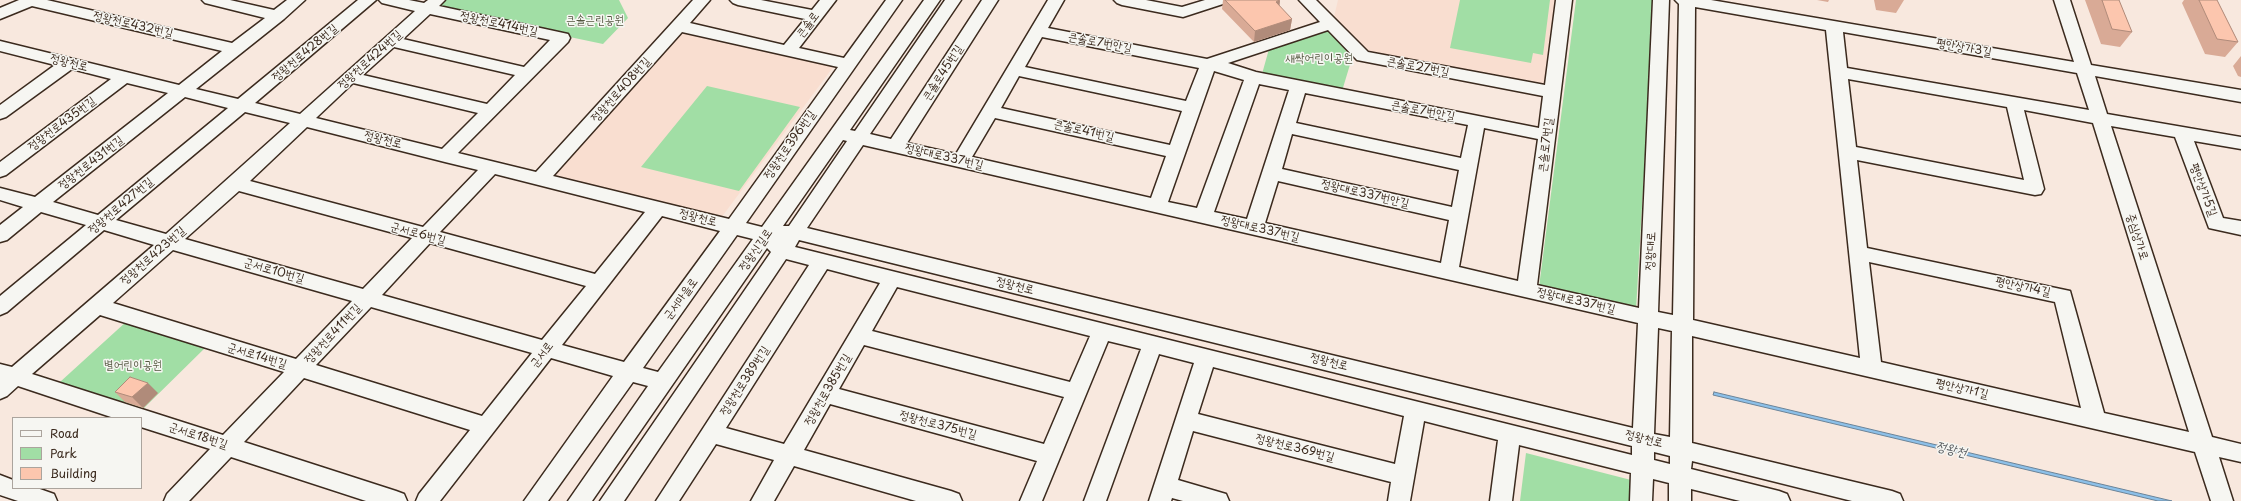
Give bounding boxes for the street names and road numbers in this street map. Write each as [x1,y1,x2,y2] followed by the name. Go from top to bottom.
[92,9,174,41] street label: 정왕천로432번길
[459,9,539,39] street label: 정왕천로414번길
[793,9,823,41] street label: 큰솔로
[269,21,341,85] street label: 정왕천로428번길
[335,27,405,93] street label: 정왕천로424번길
[1067,30,1133,56] street label: 큰솔로7번안길
[1935,36,1993,60] street label: 평안상가3길
[920,42,966,104] street label: 큰솔로45번길
[49,51,89,75] street label: 정왕천로
[1386,54,1450,80] street label: 큰솔로27번길
[588,55,654,125] street label: 정왕천로408번길
[25,94,99,154] street label: 정왕천로435번길
[1390,98,1456,124] street label: 큰솔로7번안길
[761,108,819,182] street label: 정왕천로396번길
[1052,117,1116,145] street label: 큰솔로41번길
[1535,117,1557,173] street label: 큰솔로7번길
[363,128,403,152] street label: 정왕천로
[56,133,126,193] street label: 정왕천로431번길
[903,141,985,173] street label: 정왕대로337번길
[2186,161,2220,219] street label: 평안상가5길
[86,175,156,237] street label: 정왕천로427번길
[1320,177,1410,211] street label: 정왕대로337번안길
[678,206,718,230] street label: 정왕천로
[2123,212,2151,262] street label: 중심상가로
[1219,213,1301,245] street label: 정왕대로337번길
[389,220,447,248] street label: 군서로6번길
[117,224,189,288] street label: 정왕천로423번길
[736,226,776,274] street label: 정왕신길로
[1643,231,1659,271] street label: 정왕대로
[242,255,306,287] street label: 군서로10번길
[995,274,1035,298] street label: 정왕천로
[1994,274,2052,300] street label: 평안상가4길
[661,275,701,323] street label: 군서마을로
[1535,285,1617,317] street label: 정왕대로337번길
[302,301,364,367] street label: 정왕천로411번길
[527,339,557,371] street label: 군서로
[225,340,289,372] street label: 군서로14번길
[717,343,773,419] street label: 정왕천로389번길
[1309,350,1349,374] street label: 정왕천로
[802,351,854,429] street label: 정왕천로385번길
[1934,376,1990,402] street label: 평안상가1길
[898,408,978,442] street label: 정왕천로375번길
[167,420,229,452] street label: 군서로18번길
[1624,427,1664,451] street label: 정왕천로
[1254,431,1336,465] street label: 정왕천로369번길

